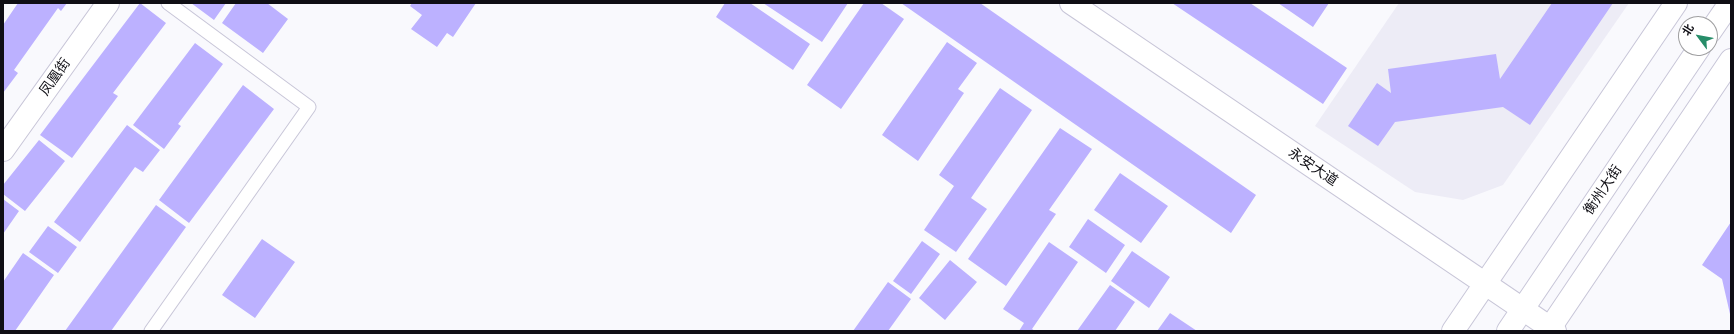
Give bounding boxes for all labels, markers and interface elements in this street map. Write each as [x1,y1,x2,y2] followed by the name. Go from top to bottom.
[1678,16,1718,56] north arrow
[1680,22,1697,38] text: 北
[36,55,74,99] street label: 凤凰街
[1285,144,1341,190] street label: 永安大道
[1580,162,1626,218] street label: 衡州大街

